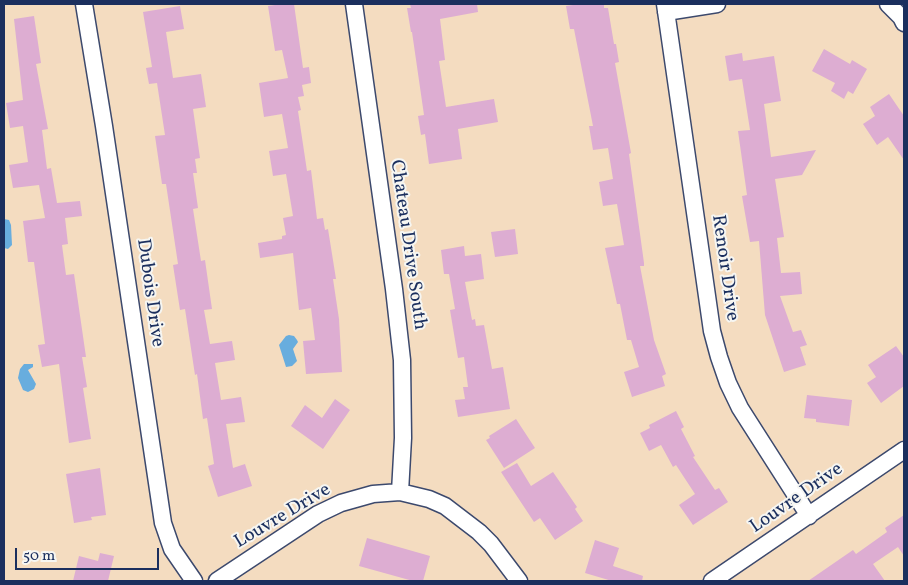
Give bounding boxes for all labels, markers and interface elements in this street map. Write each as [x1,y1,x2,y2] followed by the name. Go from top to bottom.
[384,158,430,332] street label: Chateau Drive South
[705,213,743,323] street label: Renoir Drive
[130,237,168,349] street label: Dubois Drive
[746,459,848,539] street label: Louvre Drive
[231,479,335,555] street label: Louvre Drive
[18,538,161,570] scale bar
[23,546,55,567] text: 50 m

